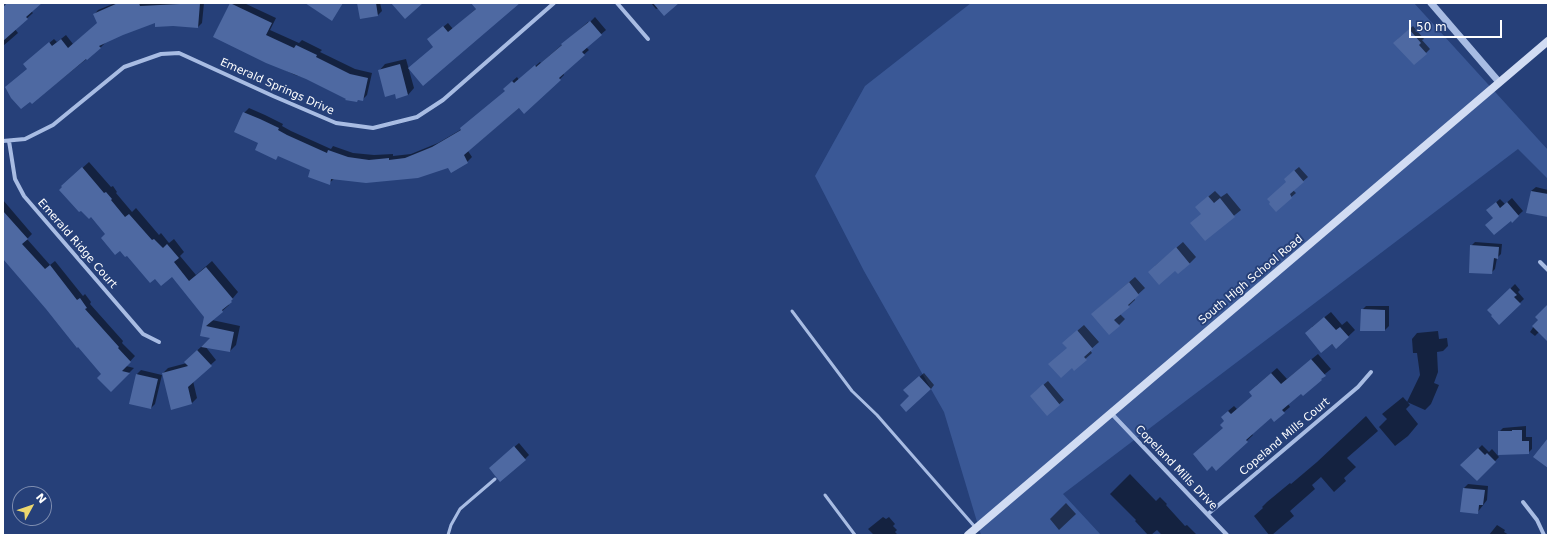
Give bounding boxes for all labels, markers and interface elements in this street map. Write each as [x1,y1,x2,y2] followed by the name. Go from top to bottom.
[1411,12,1504,38] scale bar
[1416,20,1447,34] text: 50 m
[218,56,336,118] street label: Emerald Springs Drive
[34,197,120,291] street label: Emerald Ridge Court
[1196,233,1306,327] street label: South High School Road
[1237,395,1333,479] street label: Copeland Mills Court
[1132,423,1220,513] street label: Copeland Mills Drive
[12,486,52,526] north arrow
[33,491,49,506] text: N

